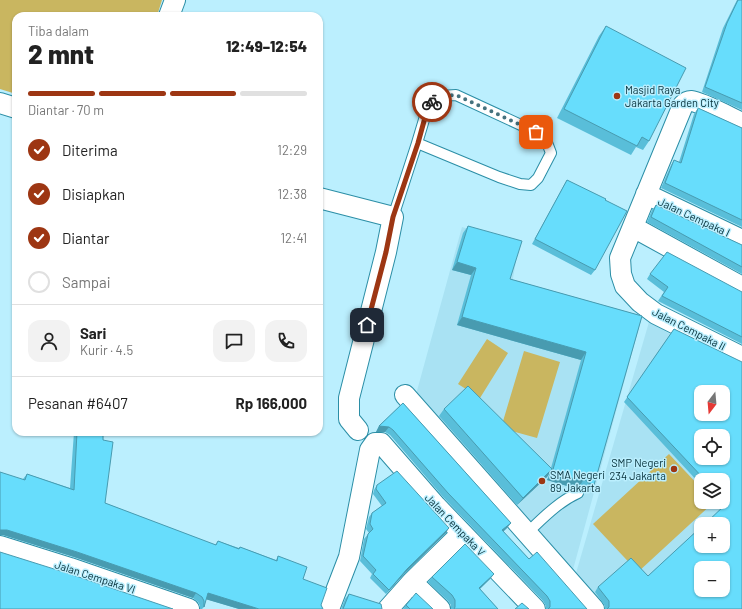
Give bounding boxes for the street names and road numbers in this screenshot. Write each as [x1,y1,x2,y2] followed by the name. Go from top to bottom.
[656,194,732,239] street label: Jalan Cempaka I
[650,304,728,353] street label: Jalan Cempaka II
[422,491,489,559] street label: Jalan Cempaka V
[53,557,137,596] street label: Jalan Cempaka VI

